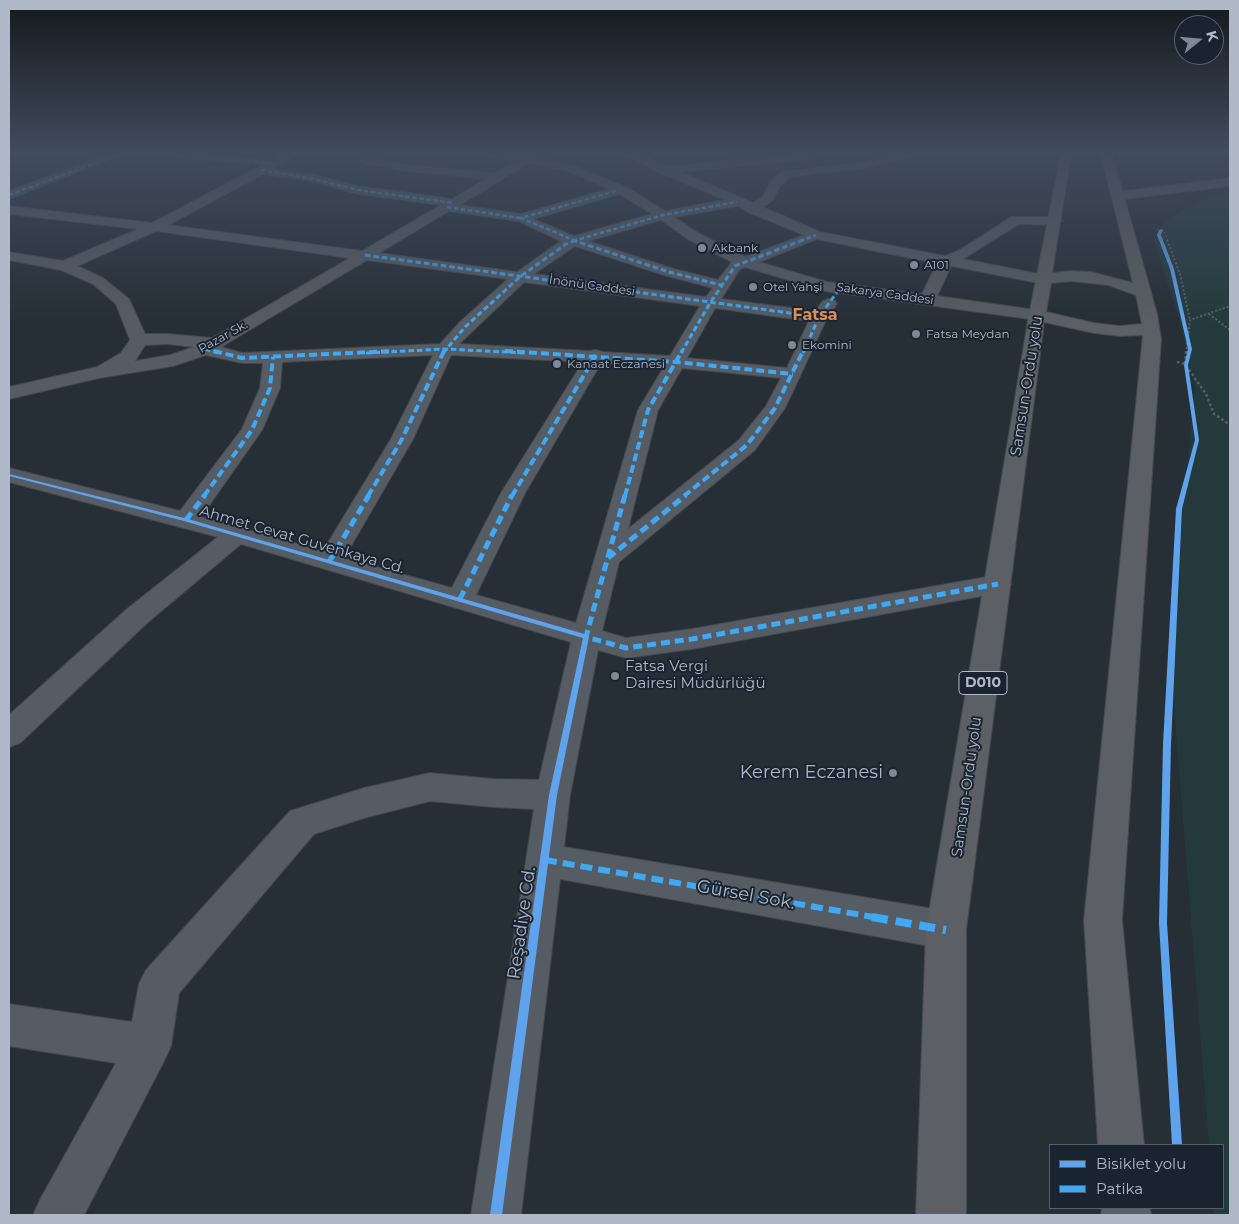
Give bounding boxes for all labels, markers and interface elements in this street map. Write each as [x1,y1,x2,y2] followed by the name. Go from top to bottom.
[1174,15,1224,65] north arrow
[1202,28,1223,43] text: K
[712,241,758,255] place label: Akbank
[696,242,708,254] marker: Akbank
[924,258,949,272] place label: A101
[908,259,920,271] marker: A101
[548,273,636,299] street label: İnönü Caddesi
[763,280,823,294] place label: Otel Yahşi
[836,280,934,308] street label: Sakarya Caddesi
[747,281,759,293] marker: Otel Yahşi
[792,305,838,325] district label: Fatsa
[1007,315,1047,457] street label: Samsun-Ordu yolu
[196,318,250,356] street label: Pazar Sk.
[926,327,1010,341] place label: Fatsa Meydan
[910,328,922,340] marker: Fatsa Meydan
[802,338,852,352] place label: Ekomini
[786,339,798,351] marker: Ekomini
[567,357,665,371] place label: Kanaat Eczanesi
[551,358,563,370] marker: Kanaat Eczanesi
[198,502,406,578] street label: Ahmet Cevat Guvenkaya Cd.
[625,658,765,693] place label: Fatsa Vergi Dairesi Müdürlüğü
[609,670,621,682] marker: Fatsa Vergi Dairesi Müdürlüğü
[959,671,1007,694] road number: D010
[948,716,986,858] street label: Samsun-Ordu yolu
[740,762,883,784] place label: Kerem Eczanesi
[887,767,899,779] marker: Kerem Eczanesi
[503,865,541,981] street label: Reşadiye Cd.
[695,876,797,914] street label: Gürsel Sok.
[1049,1144,1224,1209] legend
[1096,1154,1186,1173] text: Bisiklet yolu
[1096,1179,1143,1198] text: Patika

